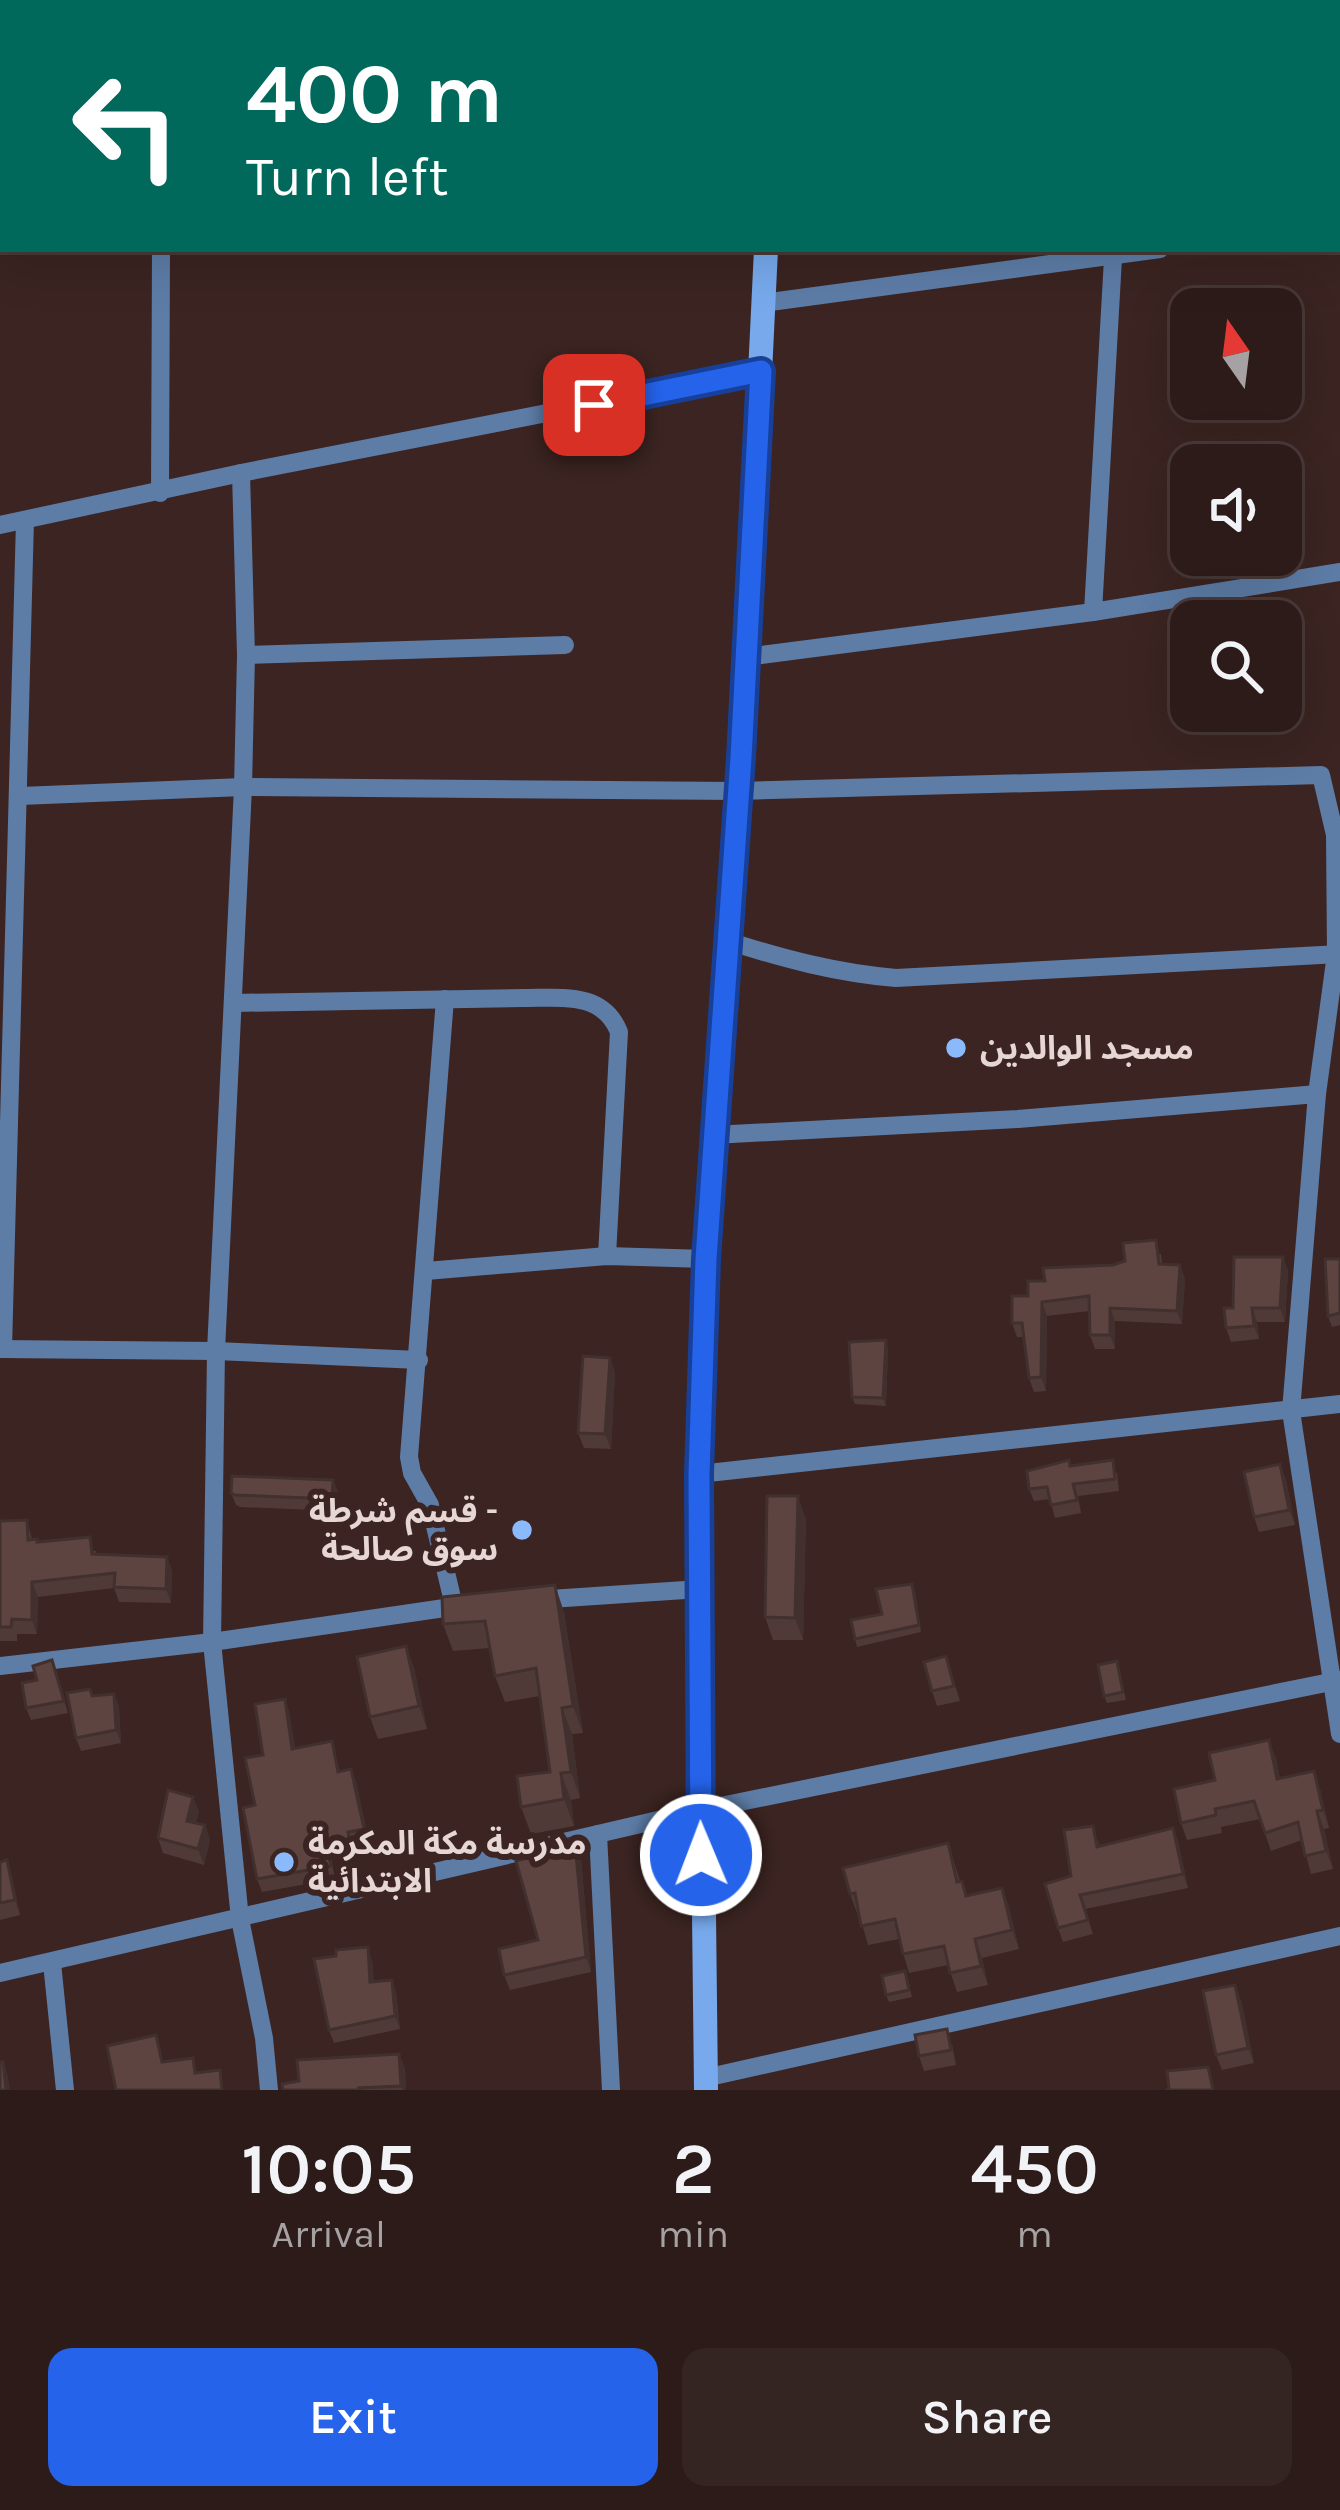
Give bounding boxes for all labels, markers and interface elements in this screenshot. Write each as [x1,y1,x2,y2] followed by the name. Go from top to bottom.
[246,45,503,143] text: 400 m
[48,48,204,204] icon: left
[246,145,449,209] text: Turn left
[1170,288,1302,420] north arrow
[1170,288,1302,732] map controls
[543,354,645,456] pin
[561,372,627,438] icon: arrive
[1170,444,1302,576] button: sound
[1170,600,1302,732] button: search
[980,1029,1194,1067] place label: مسجد الوالدين
[943,1035,969,1061] marker: مسجد الوالدين
[309,1492,498,1568] place label: قسم شرطة - سوق صالحة
[509,1517,535,1543] marker: قسم شرطة - سوق صالحة
[638,1792,764,1918] position arrow
[308,1824,587,1900] place label: مدرسة مكة المكرمة الابتدائية
[271,1849,297,1875] marker: مدرسة مكة المكرمة الابتدائية
[241,2127,416,2211] text: 10:05
[672,2127,715,2211] text: 2
[970,2127,1099,2211] text: 450
[272,2211,386,2257] text: Arrival
[657,2211,729,2257] text: min
[1016,2211,1053,2257] text: m
[48,2348,658,2486] button: Exit
[682,2348,1292,2486] button: Share

